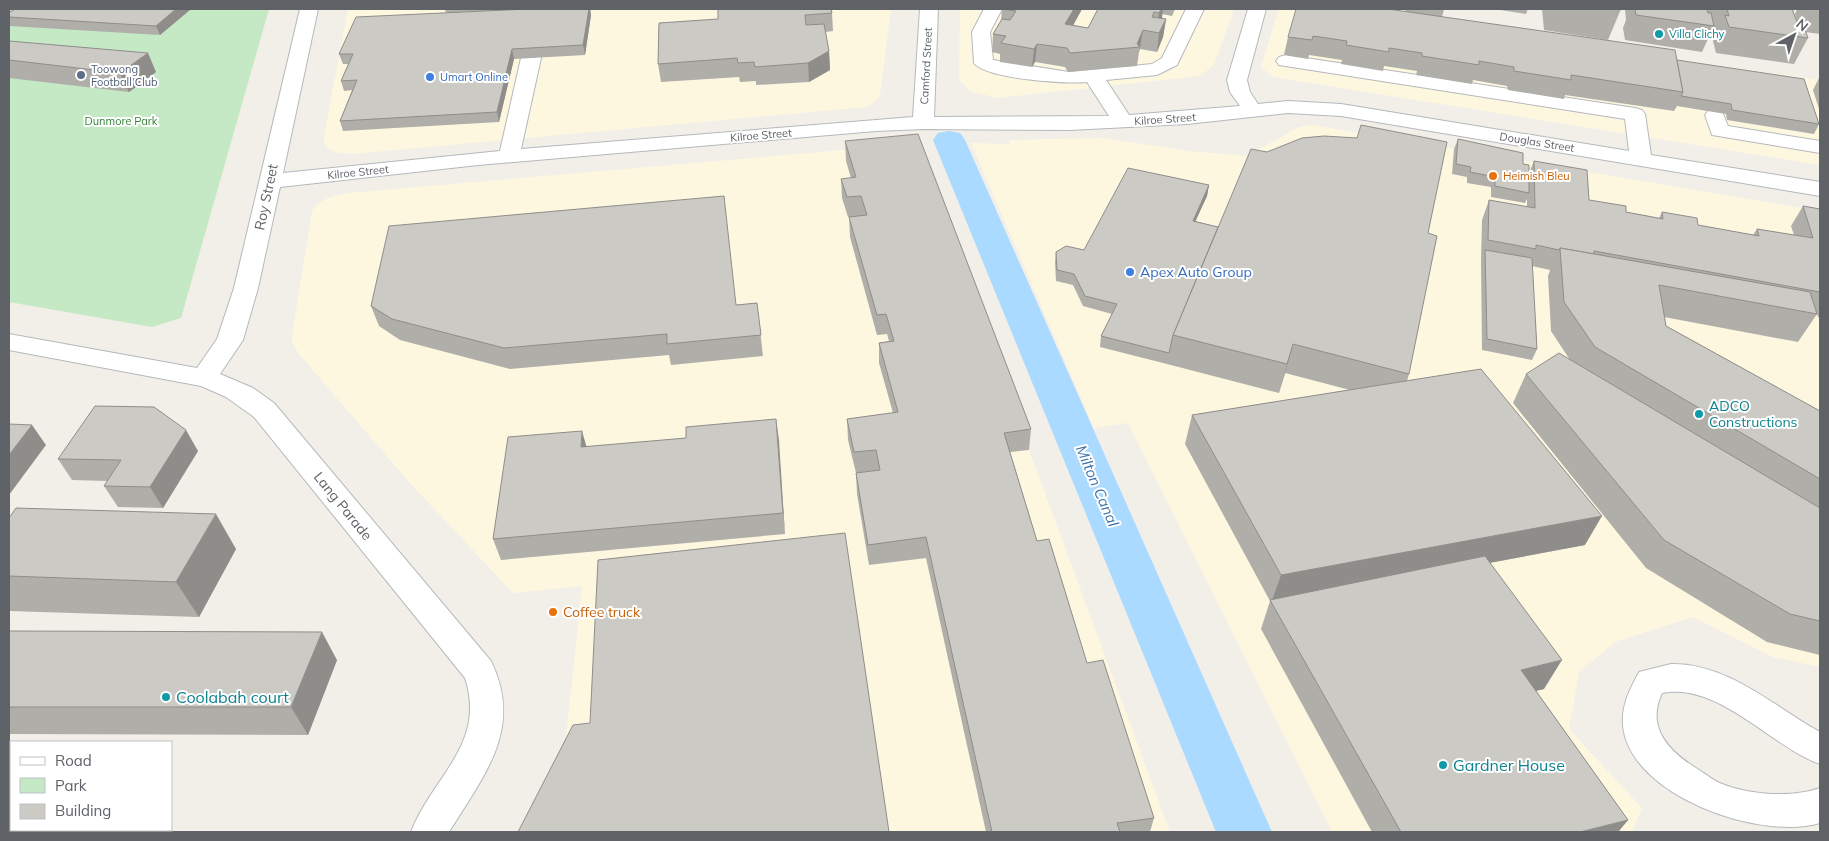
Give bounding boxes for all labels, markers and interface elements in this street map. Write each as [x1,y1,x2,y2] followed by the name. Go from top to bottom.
[1769,10,1819,60] north arrow
[1793,15,1812,35] text: N
[917,27,935,105] street label: Camford Street
[1669,27,1725,41] place label: Villa Clichy
[1653,28,1665,40] marker: Villa Clichy
[91,62,158,89] place label: Toowong Football Club
[75,69,87,81] marker: Toowong Football Club
[440,70,508,84] place label: Umart Online
[424,71,436,83] marker: Umart Online
[1134,110,1196,128] street label: Kilroe Street
[85,114,158,128] park label: Dunmore Park
[730,125,792,145] street label: Kilroe Street
[1499,129,1575,155] street label: Douglas Street
[250,162,282,232] street label: Roy Street
[327,162,390,182] street label: Kilroe Street
[1503,169,1570,183] place label: Heimish Bleu
[1487,170,1499,182] marker: Heimish Bleu
[1140,263,1252,281] place label: Apex Auto Group
[1124,266,1136,278] marker: Apex Auto Group
[1709,397,1798,431] place label: ADCO Constructions
[1693,408,1705,420] marker: ADCO Constructions
[1072,442,1123,530] water label: Milton Canal
[310,468,376,544] street label: Lang Parade
[563,603,641,621] place label: Coffee truck
[547,606,559,618] marker: Coffee truck
[176,687,289,707] place label: Coolabah court
[160,691,172,703] marker: Coolabah court
[10,741,172,831] legend
[55,751,92,770] text: Road
[1453,755,1565,775] place label: Gardner House
[1437,759,1449,771] marker: Gardner House
[55,776,87,795] text: Park
[55,801,111,820] text: Building

